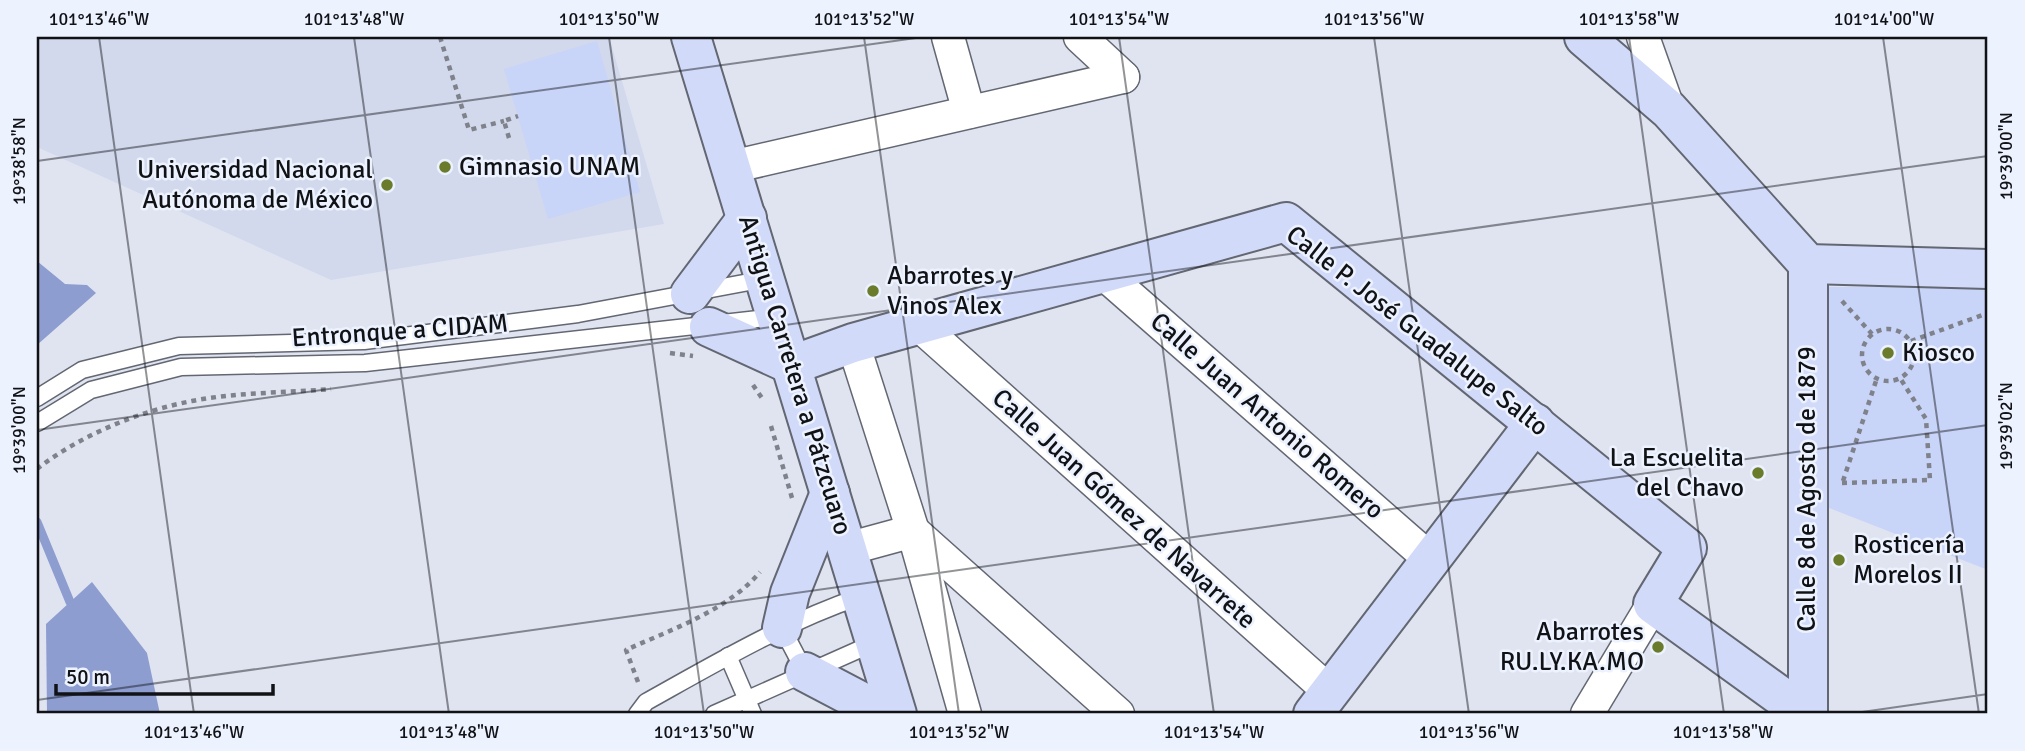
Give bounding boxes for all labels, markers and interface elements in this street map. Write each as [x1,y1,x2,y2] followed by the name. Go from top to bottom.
[49,8,149,30] text: 101°13'46"W
[304,8,404,30] text: 101°13'48"W
[559,8,659,30] text: 101°13'50"W
[814,8,914,30] text: 101°13'52"W
[1069,8,1169,30] text: 101°13'54"W
[1324,8,1424,30] text: 101°13'56"W
[1579,8,1679,30] text: 101°13'58"W
[1834,8,1934,30] text: 101°14'00"W
[1995,112,2017,200] text: 19°39'00"N
[8,117,30,205] text: 19°38'58"N
[459,151,641,183] place label: Gimnasio UNAM
[137,154,373,216] place label: Universidad Nacional Autónoma de México
[437,159,453,175] marker: Gimnasio UNAM
[379,177,395,193] marker: Universidad Nacional Autónoma de México
[731,211,859,539] street label: Antigua Carretera a Pátzcuaro
[1280,219,1554,443] street label: Calle P. José Guadalupe Salto
[887,260,1013,322] place label: Abarrotes y Vinos Alex
[865,283,881,299] marker: Abarrotes y Vinos Alex
[1144,306,1390,526] street label: Calle Juan Antonio Romero
[291,307,509,355] street label: Entronque a CIDAM
[1902,337,1975,369] place label: Kiosco
[1880,345,1896,361] marker: Kiosco
[1791,346,1823,632] street label: Calle 8 de Agosto de 1879
[986,382,1262,636] street label: Calle Juan Gómez de Navarrete
[1995,382,2017,470] text: 19°39'02"N
[8,386,30,474] text: 19°39'00"N
[1610,442,1744,504] place label: La Escuelita del Chavo
[1750,465,1766,481] marker: La Escuelita del Chavo
[1853,529,1965,591] place label: Rosticería Morelos II
[1831,552,1847,568] marker: Rosticería Morelos II
[1500,616,1644,678] place label: Abarrotes RU.LY.KA.MO
[1650,639,1666,655] marker: Abarrotes RU.LY.KA.MO
[56,653,273,697] scale bar
[66,664,110,690] text: 50 m
[144,721,244,743] text: 101°13'46"W
[399,721,499,743] text: 101°13'48"W
[654,721,754,743] text: 101°13'50"W
[909,721,1009,743] text: 101°13'52"W
[1164,721,1264,743] text: 101°13'54"W
[1419,721,1519,743] text: 101°13'56"W
[1673,721,1773,743] text: 101°13'58"W

